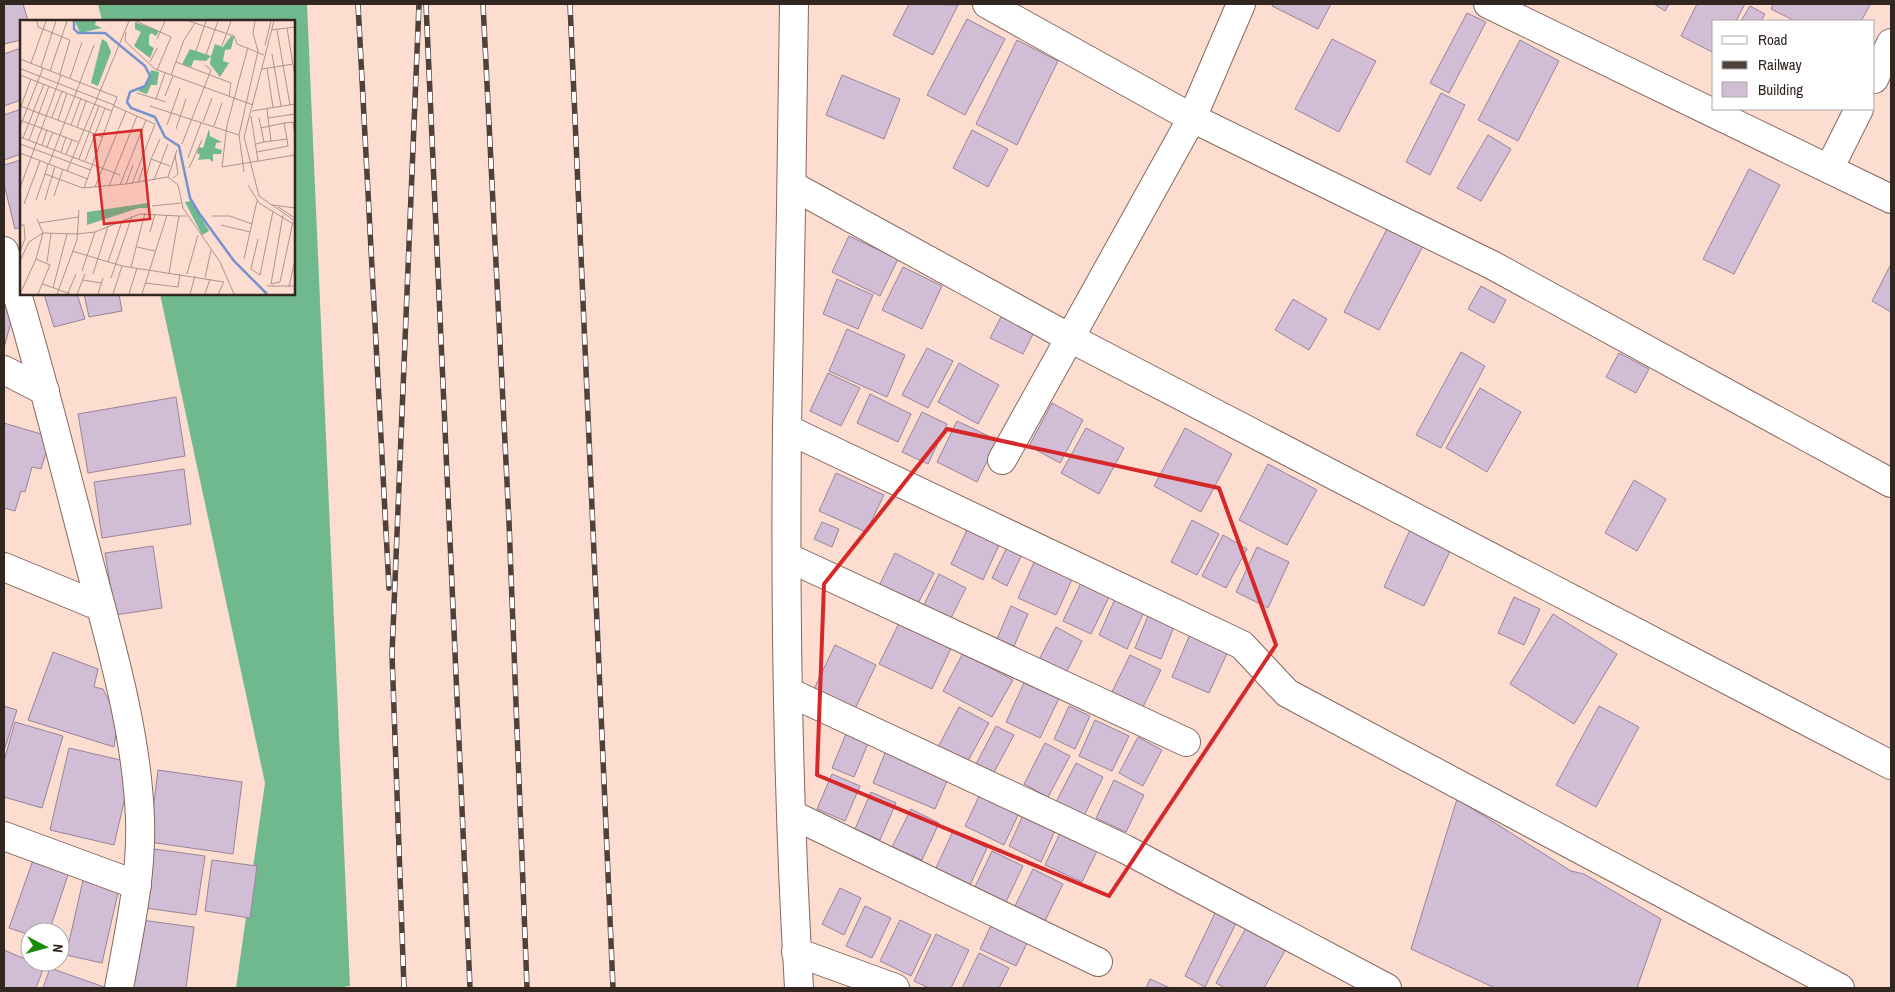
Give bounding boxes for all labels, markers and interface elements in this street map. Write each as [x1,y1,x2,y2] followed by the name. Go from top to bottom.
[20,20,295,295] inset map
[1712,20,1875,110] legend
[1758,29,1787,50] text: Road
[1758,54,1803,75] text: Railway
[1758,79,1803,100] text: Building
[20,922,70,972] north arrow
[49,943,67,953] text: N

